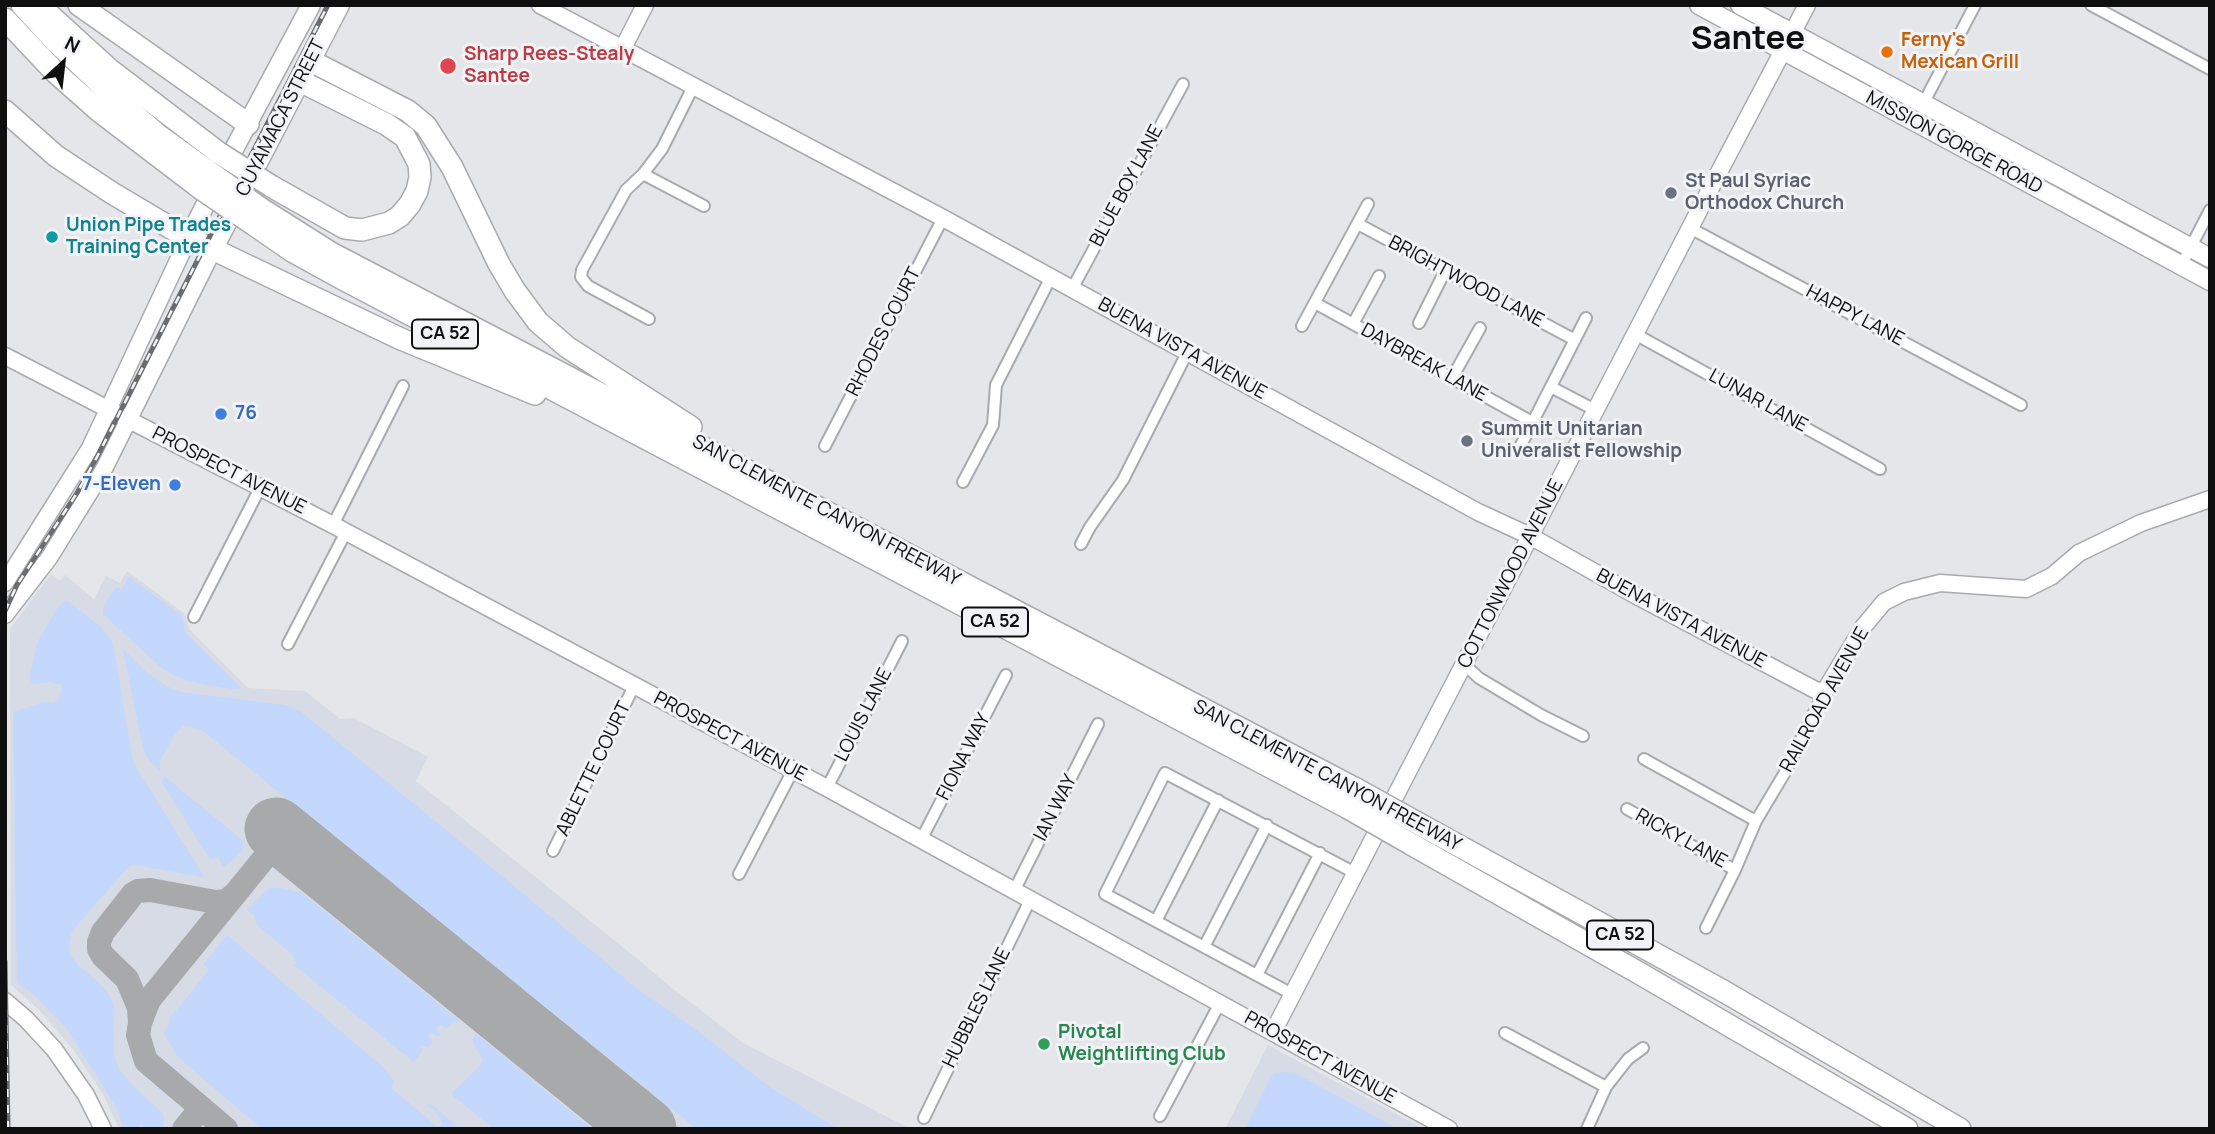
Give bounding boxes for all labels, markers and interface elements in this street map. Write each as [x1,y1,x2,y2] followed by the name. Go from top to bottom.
[1691,20,1805,60] district label: Santee
[28,28,98,98] north arrow
[61,30,85,59] text: N
[1901,30,2019,74] place label: Ferny's Mexican Grill
[232,36,330,200] street label: CUYAMACA STREET
[464,44,634,88] place label: Sharp Rees-Stealy Santee
[1879,44,1895,60] marker: Ferny's Mexican Grill
[438,56,458,76] marker: Sharp Rees-Stealy Santee
[1862,87,2046,199] street label: MISSION GORGE ROAD
[1085,121,1169,251] street label: BLUE BOY LANE
[1685,171,1844,215] place label: St Paul Syriac Orthodox Church
[1663,185,1679,201] marker: St Paul Syriac Orthodox Church
[66,215,231,259] place label: Union Pipe Trades Training Center
[44,229,60,245] marker: Union Pipe Trades Training Center
[1384,231,1548,333] street label: BRIGHTWOOD LANE
[842,264,926,400] street label: RHODES COURT
[1802,281,1908,351] street label: HAPPY LANE
[1094,293,1270,405] street label: BUENA VISTA AVENUE
[1357,319,1491,407] street label: DAYBREAK LANE
[412,320,478,348] road number: CA 52
[1705,365,1811,437] street label: LUNAR LANE
[235,403,257,425] place label: 76
[213,406,229,422] marker: 76
[1481,419,1682,463] place label: Summit Unitarian Univeralist Fellowship
[148,422,310,520] street label: PROSPECT AVENUE
[688,430,964,592] street label: SAN CLEMENTE CANYON FREEWAY
[1459,433,1475,449] marker: Summit Unitarian Univeralist Fellowship
[82,474,161,496] place label: 7-Eleven
[1453,476,1569,672] street label: COTTONWOOD AVENUE
[167,477,183,493] marker: 7-Eleven
[1592,565,1770,673] street label: BUENA VISTA AVENUE
[962,608,1028,636] road number: CA 52
[1776,624,1874,776] street label: RAILROAD AVENUE
[831,664,897,766] street label: LOUIS LANE
[650,687,810,787] street label: PROSPECT AVENUE
[1189,695,1465,857] street label: SAN CLEMENTE CANYON FREEWAY
[552,698,636,840] street label: ABLETTE COURT
[932,710,996,804] street label: FIONA WAY
[1030,771,1082,845] street label: IAN WAY
[1631,804,1731,874] street label: RICKY LANE
[1587,920,1653,950] road number: CA 52
[938,944,1016,1072] street label: HUBBLES LANE
[1240,1007,1400,1109] street label: PROSPECT AVENUE
[1058,1022,1226,1066] place label: Pivotal Weightlifting Club
[1036,1036,1052,1052] marker: Pivotal Weightlifting Club

